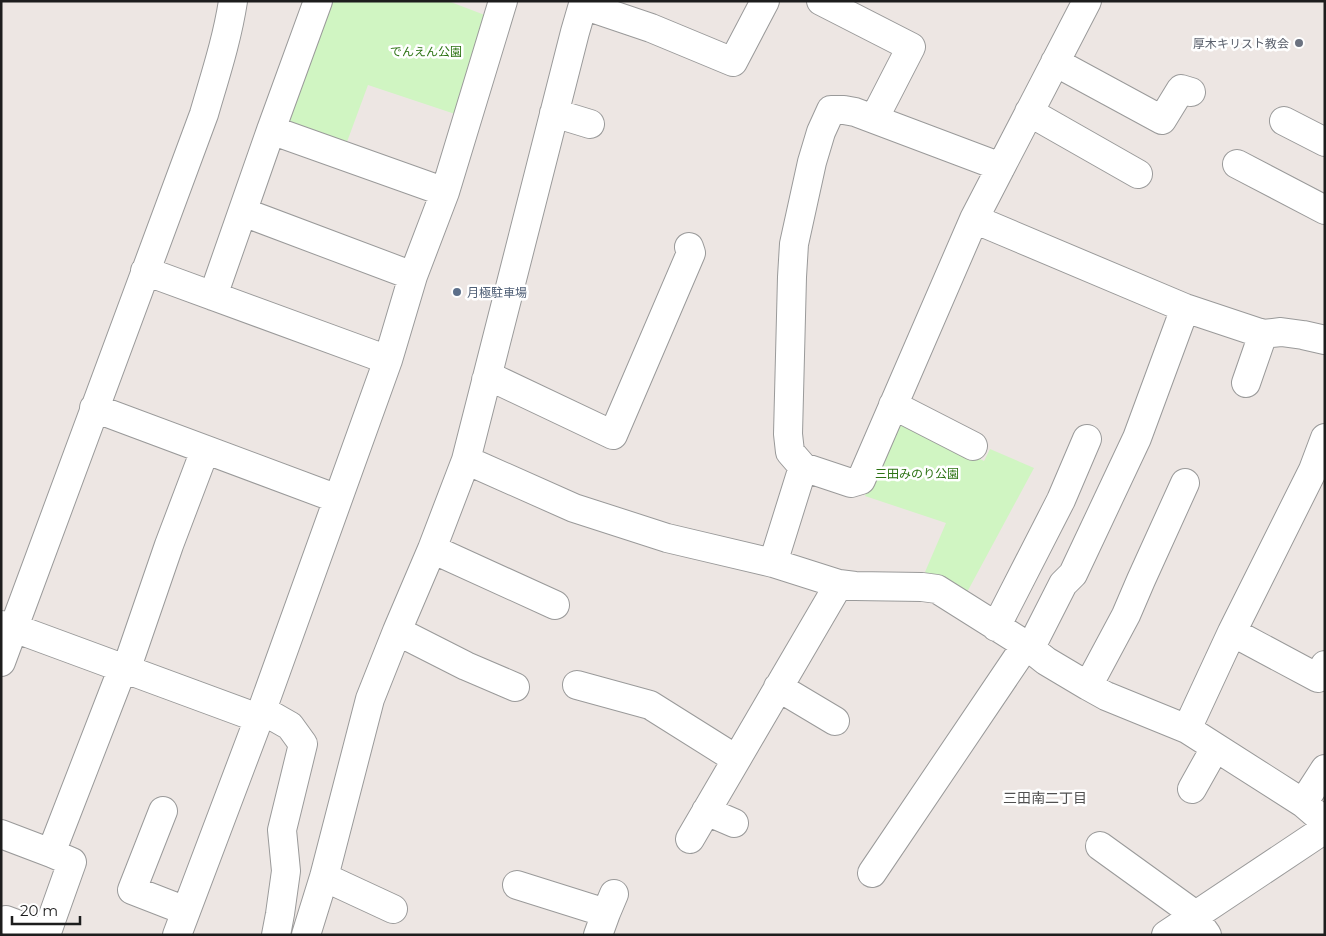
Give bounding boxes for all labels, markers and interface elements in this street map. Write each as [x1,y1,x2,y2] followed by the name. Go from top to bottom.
[1193,36,1289,51] place label: 厚木キリスト教会
[1293,37,1305,49] marker: 厚木キリスト教会
[390,44,462,59] park label: でんえん公園
[467,285,527,300] place label: 月極駐車場
[451,286,463,298] marker: 月極駐車場
[875,466,959,481] park label: 三田みのり公園
[1003,789,1087,807] district label: 三田南二丁目
[12,894,80,926] scale bar
[20,901,58,920] text: 20 m

